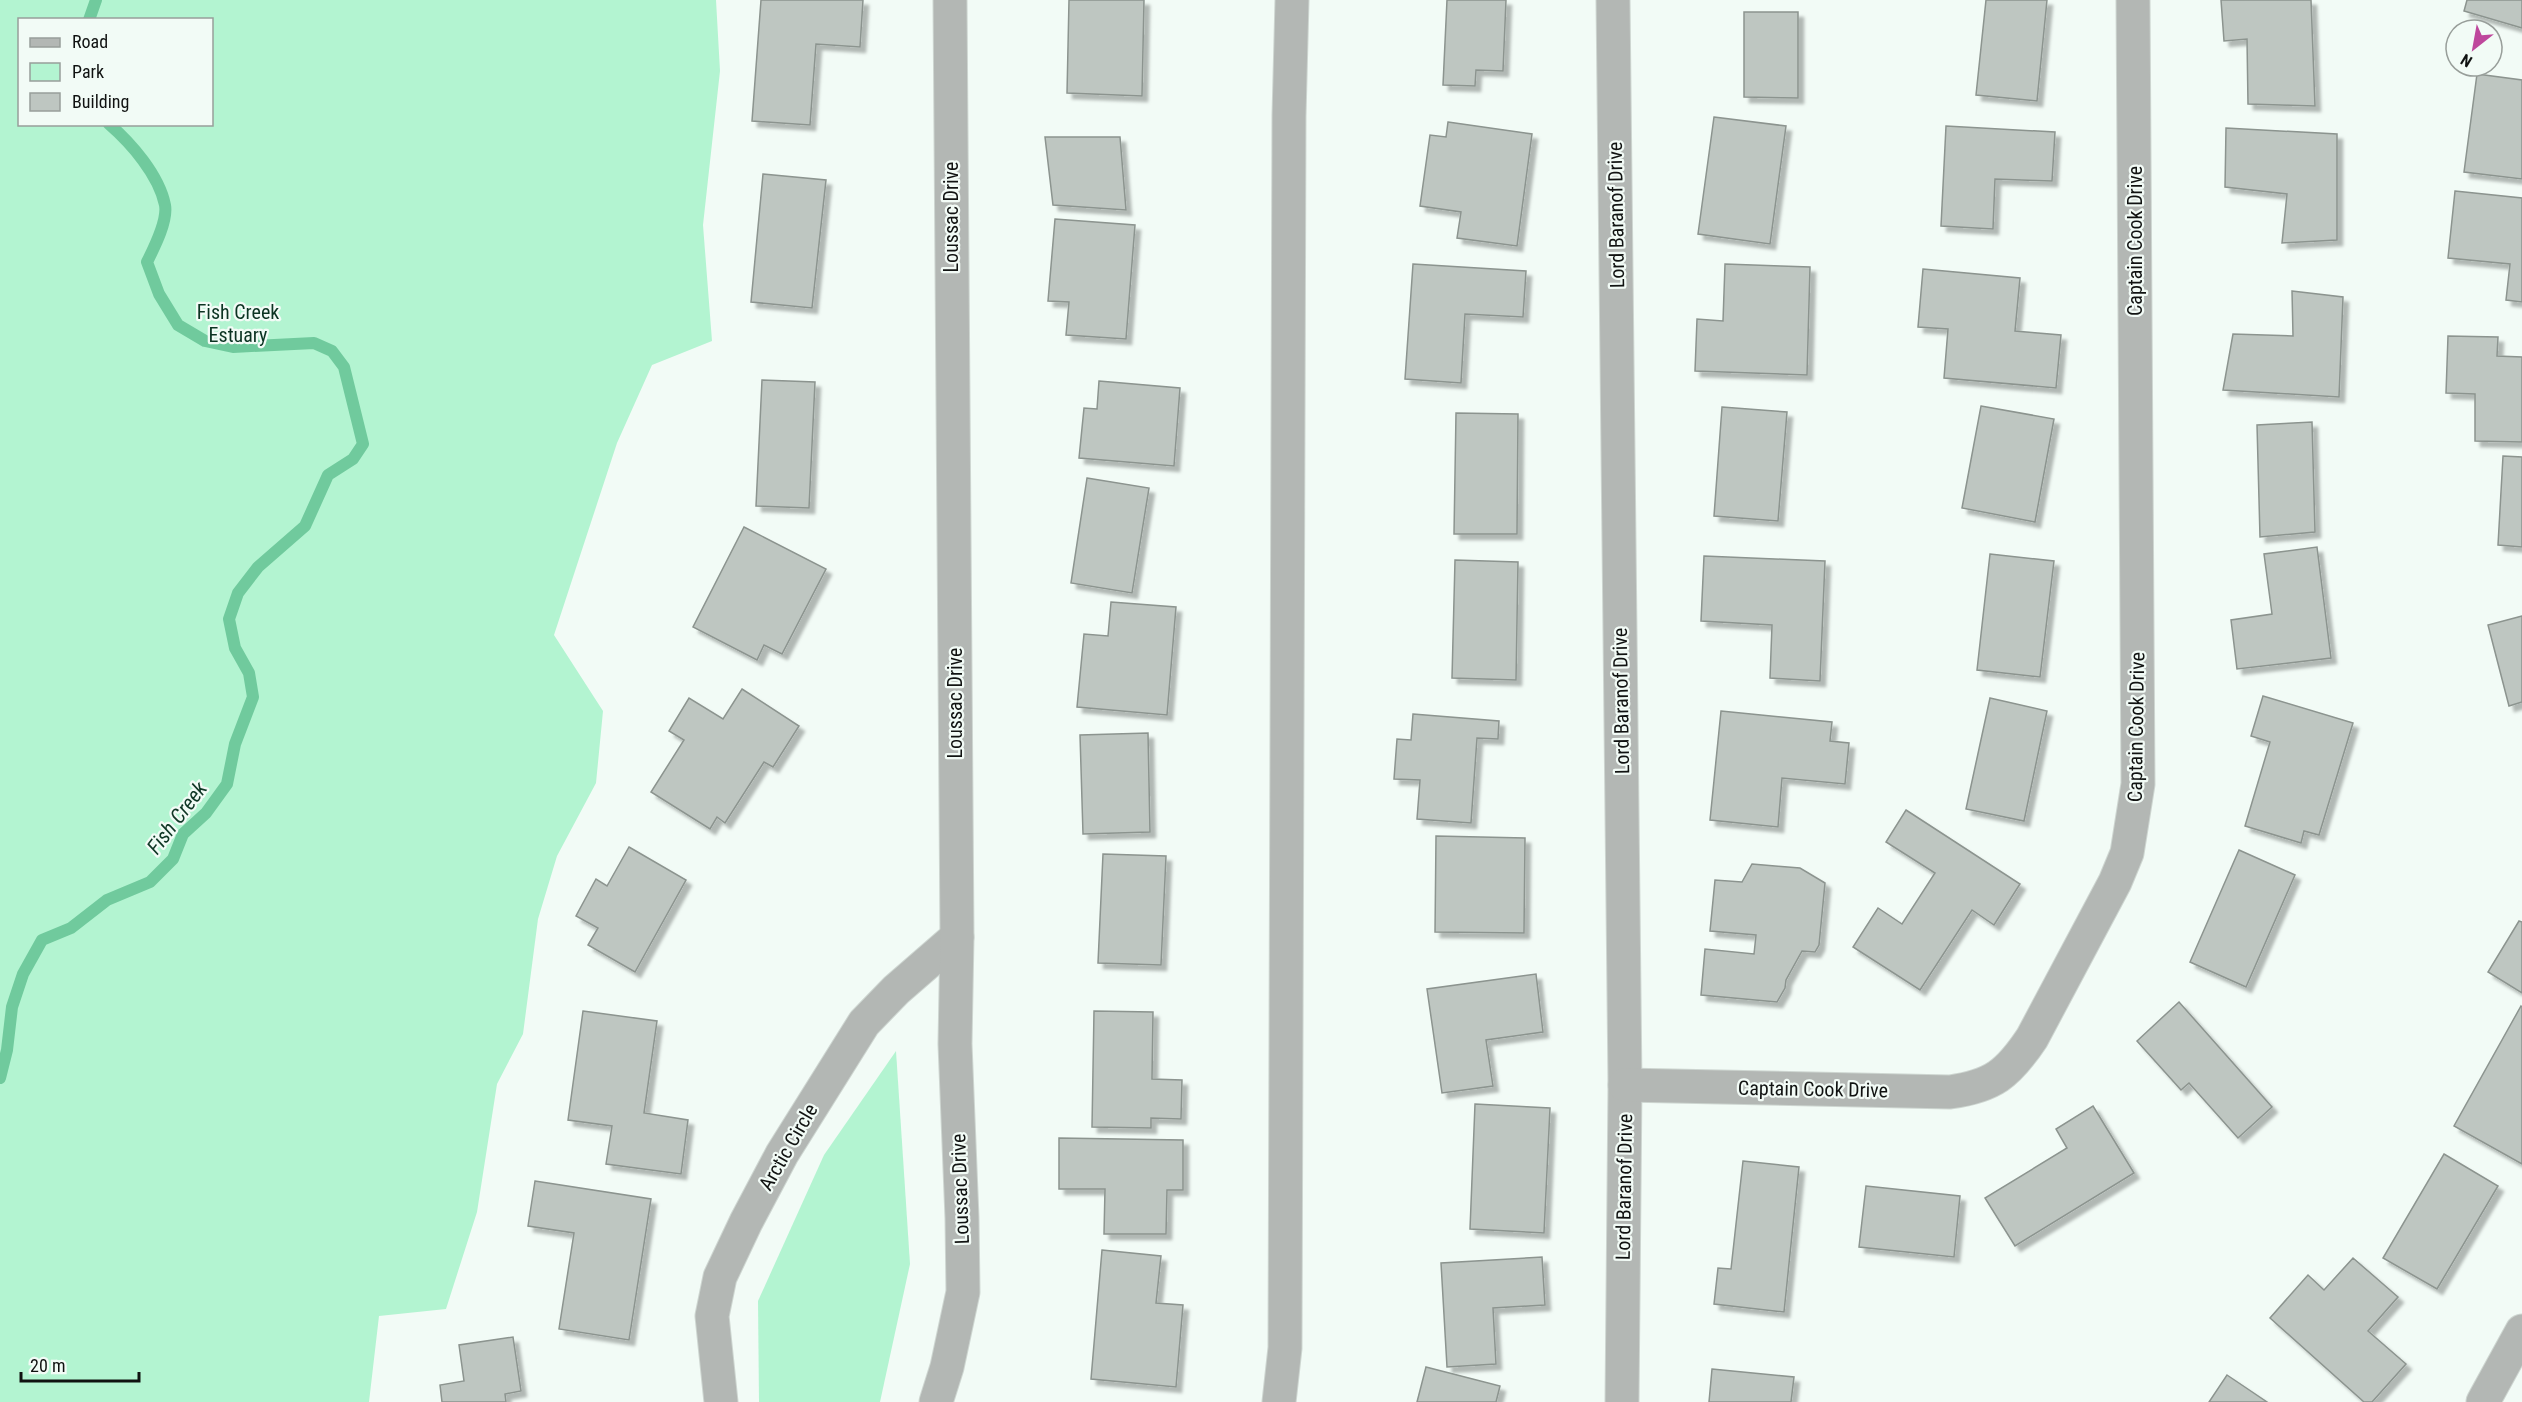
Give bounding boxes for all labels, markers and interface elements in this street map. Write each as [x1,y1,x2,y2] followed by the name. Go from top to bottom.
[18,18,213,126] legend
[2444,18,2504,78] north arrow
[72,31,108,52] text: Road
[2457,50,2476,71] text: N
[72,61,104,82] text: Park
[72,91,129,112] text: Building
[1603,142,1629,288] street label: Lord Baranof Drive
[939,162,963,272] street label: Loussac Drive
[2123,166,2147,316] street label: Captain Cook Drive
[197,300,279,347] park label: Fish Creek Estuary
[1608,628,1634,774] street label: Lord Baranof Drive
[943,648,967,758] street label: Loussac Drive
[2123,652,2149,802] street label: Captain Cook Drive
[142,777,212,859] water label: Fish Creek
[1738,1076,1888,1102] street label: Captain Cook Drive
[754,1099,822,1195] street label: Arctic Circle
[1611,1114,1637,1260] street label: Lord Baranof Drive
[946,1133,974,1245] street label: Loussac Drive
[21,1345,140,1383] scale bar
[30,1355,65,1376] text: 20 m

